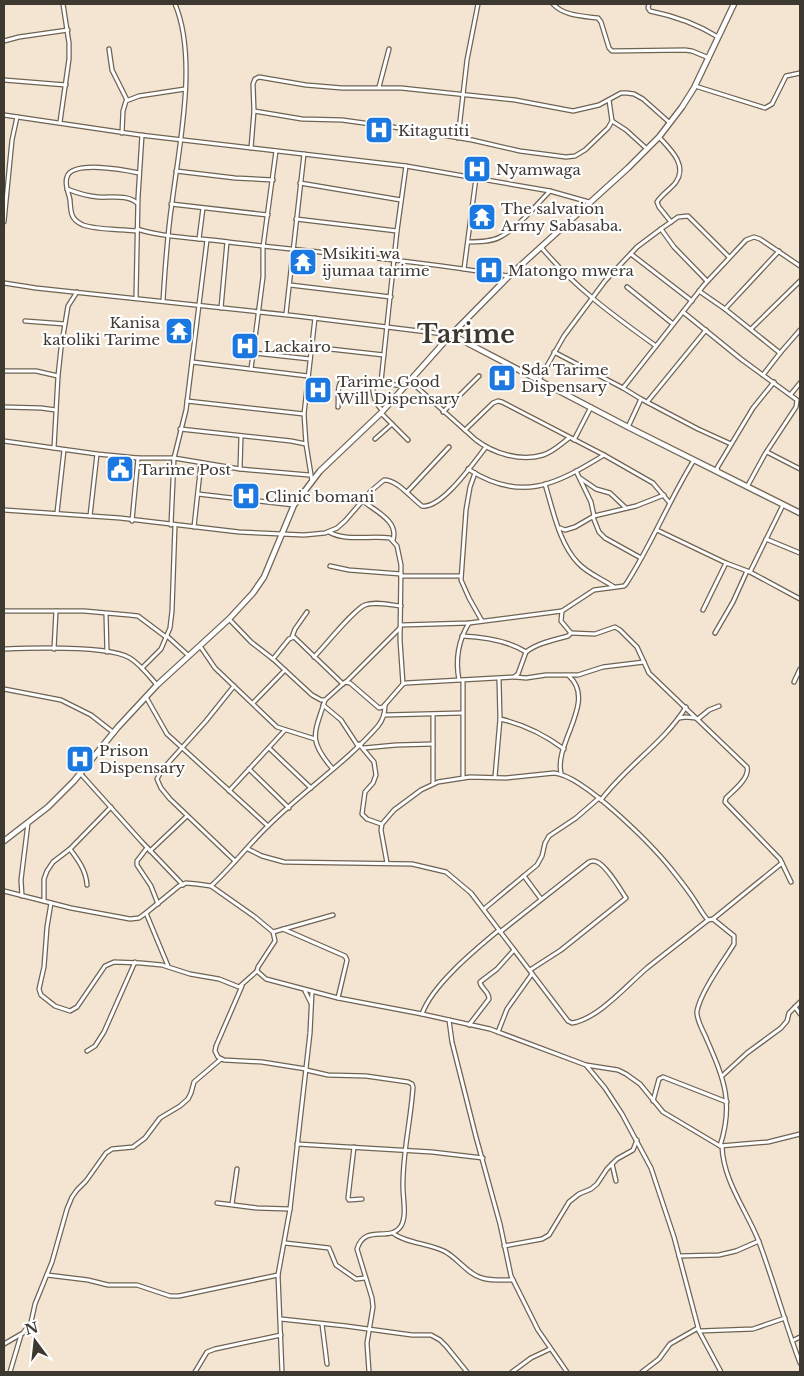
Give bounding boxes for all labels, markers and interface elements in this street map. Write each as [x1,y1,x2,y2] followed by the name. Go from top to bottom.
[364,115,394,145] hospital icon: Kitagutiti
[398,121,469,140] place label: Kitagutiti
[462,154,492,184] hospital icon: Nyamwaga
[496,160,582,179] place label: Nyamwaga
[500,199,622,235] place label: The salvation Army Sabasaba.
[467,202,497,232] temple icon: The salvation Army Sabasaba.
[322,244,430,280] place label: Msikiti wa ijumaa tarime
[288,247,318,277] temple icon: Msikiti wa ijumaa tarime
[474,255,504,285] hospital icon: Matongo mwera
[508,261,635,280] place label: Matongo mwera
[43,313,161,349] place label: Kanisa katoliki Tarime
[164,316,194,346] temple icon: Kanisa katoliki Tarime
[417,319,515,350] district label: Tarime
[230,331,260,361] hospital icon: Lackairo
[264,337,331,356] place label: Lackairo
[521,360,609,396] place label: Sda Tarime Dispensary
[487,363,517,393] hospital icon: Sda Tarime Dispensary
[336,372,460,408] place label: Tarime Good Will Dispensary
[303,375,333,405] hospital icon: Tarime Good Will Dispensary
[105,454,135,484] public building icon: Tarime Post
[139,460,232,479] place label: Tarime Post
[231,481,261,511] hospital icon: Clinic bomani
[265,487,374,506] place label: Clinic bomani
[99,741,186,777] place label: Prison Dispensary
[65,744,95,774] hospital icon: Prison Dispensary
[10,1316,60,1366] north arrow
[23,1318,40,1339] text: N

